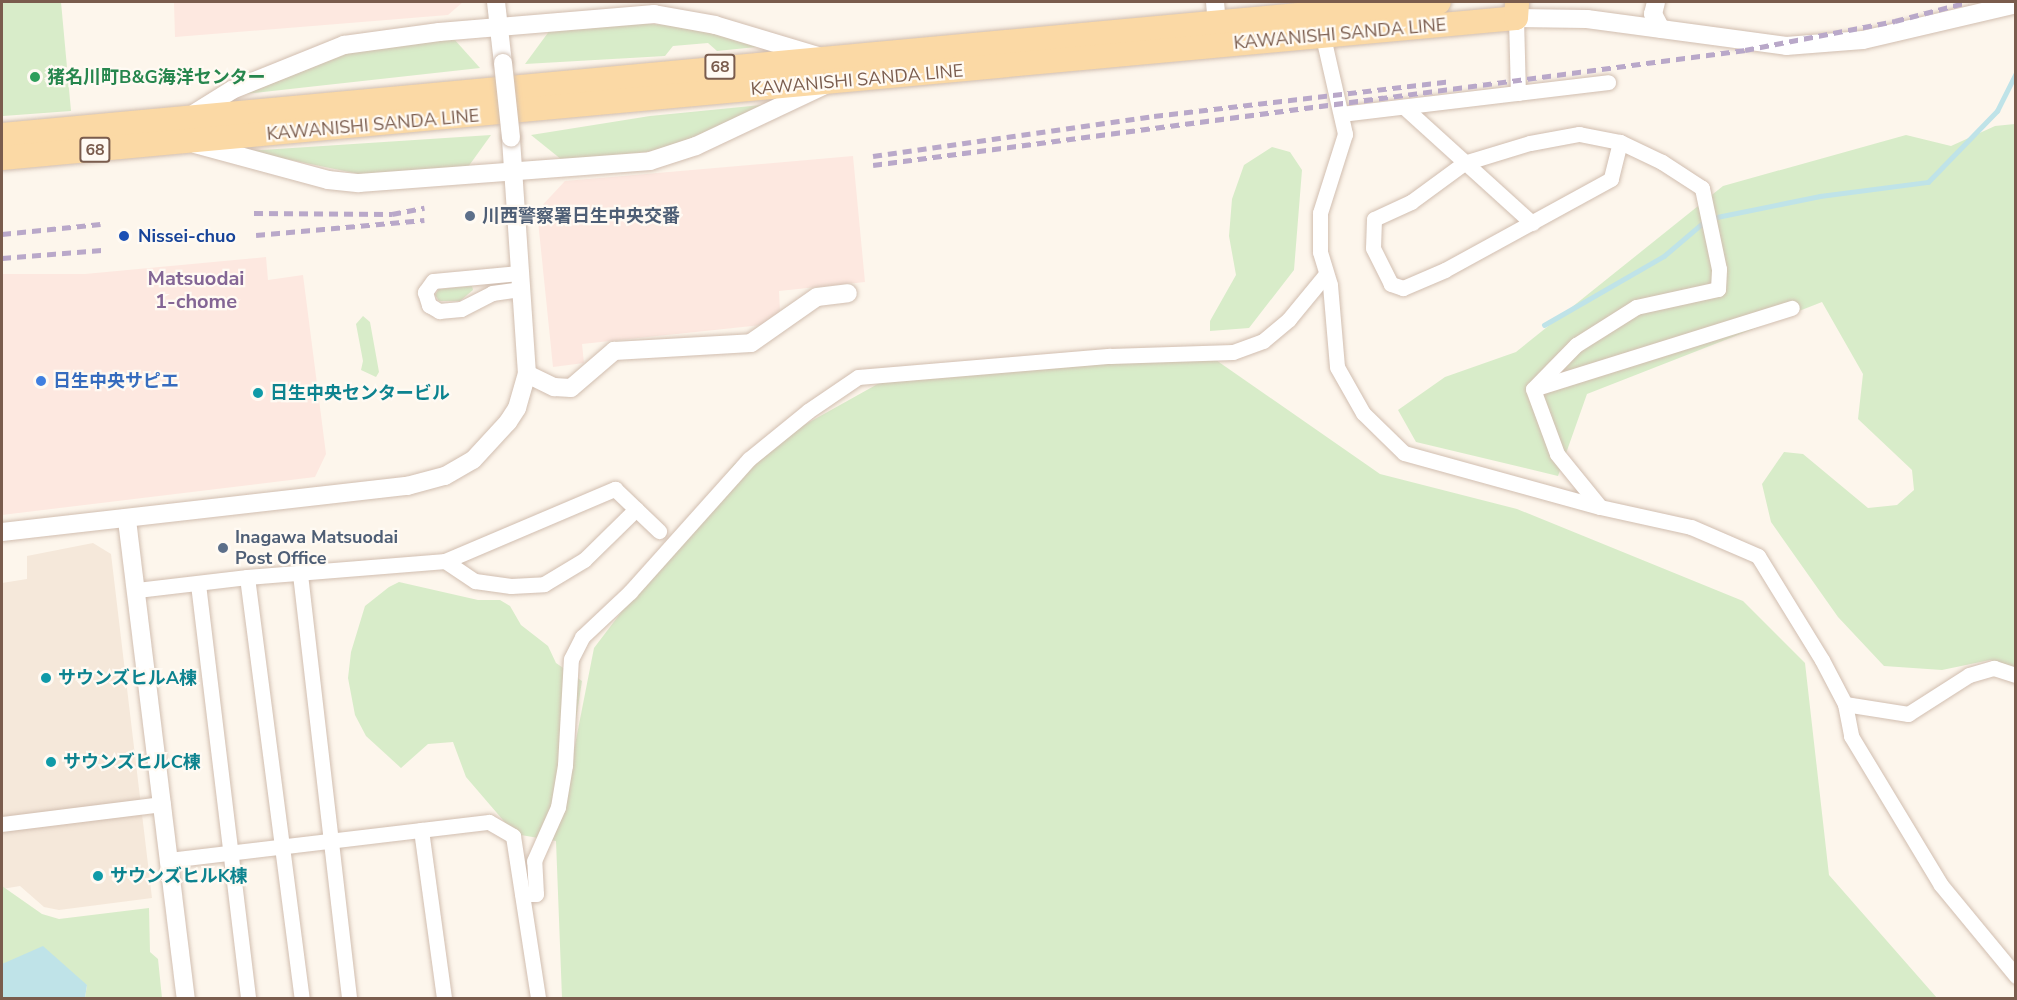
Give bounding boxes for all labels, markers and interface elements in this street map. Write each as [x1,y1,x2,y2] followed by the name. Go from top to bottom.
[1233,14,1447,54] street label: KAWANISHI SANDA LINE
[704,54,736,80] road number: 68
[750,60,964,100] street label: KAWANISHI SANDA LINE
[47,66,266,88] place label: 猪名川町B&G海洋センター
[28,70,42,84] marker: 猪名川町B&G海洋センター
[266,105,480,145] street label: KAWANISHI SANDA LINE
[78,137,112,163] road number: 68
[482,205,680,227] place label: 川西警察署日生中央交番
[463,209,477,223] marker: 川西警察署日生中央交番
[138,225,236,247] place label: Nissei-chuo
[115,227,133,245] marker: Nissei-chuo
[148,266,244,313] district label: Matsuodai 1-chome
[53,370,179,392] place label: 日生中央サピエ
[34,374,48,388] marker: 日生中央サピエ
[270,382,450,404] place label: 日生中央センタービル
[251,386,265,400] marker: 日生中央センタービル
[235,527,398,570] place label: Inagawa Matsuodai Post Office
[216,541,230,555] marker: Inagawa Matsuodai Post Office
[58,667,197,689] place label: サウンズヒルA棟
[39,671,53,685] marker: サウンズヒルA棟
[63,751,201,773] place label: サウンズヒルC棟
[44,755,58,769] marker: サウンズヒルC棟
[110,865,248,887] place label: サウンズヒルK棟
[91,869,105,883] marker: サウンズヒルK棟

